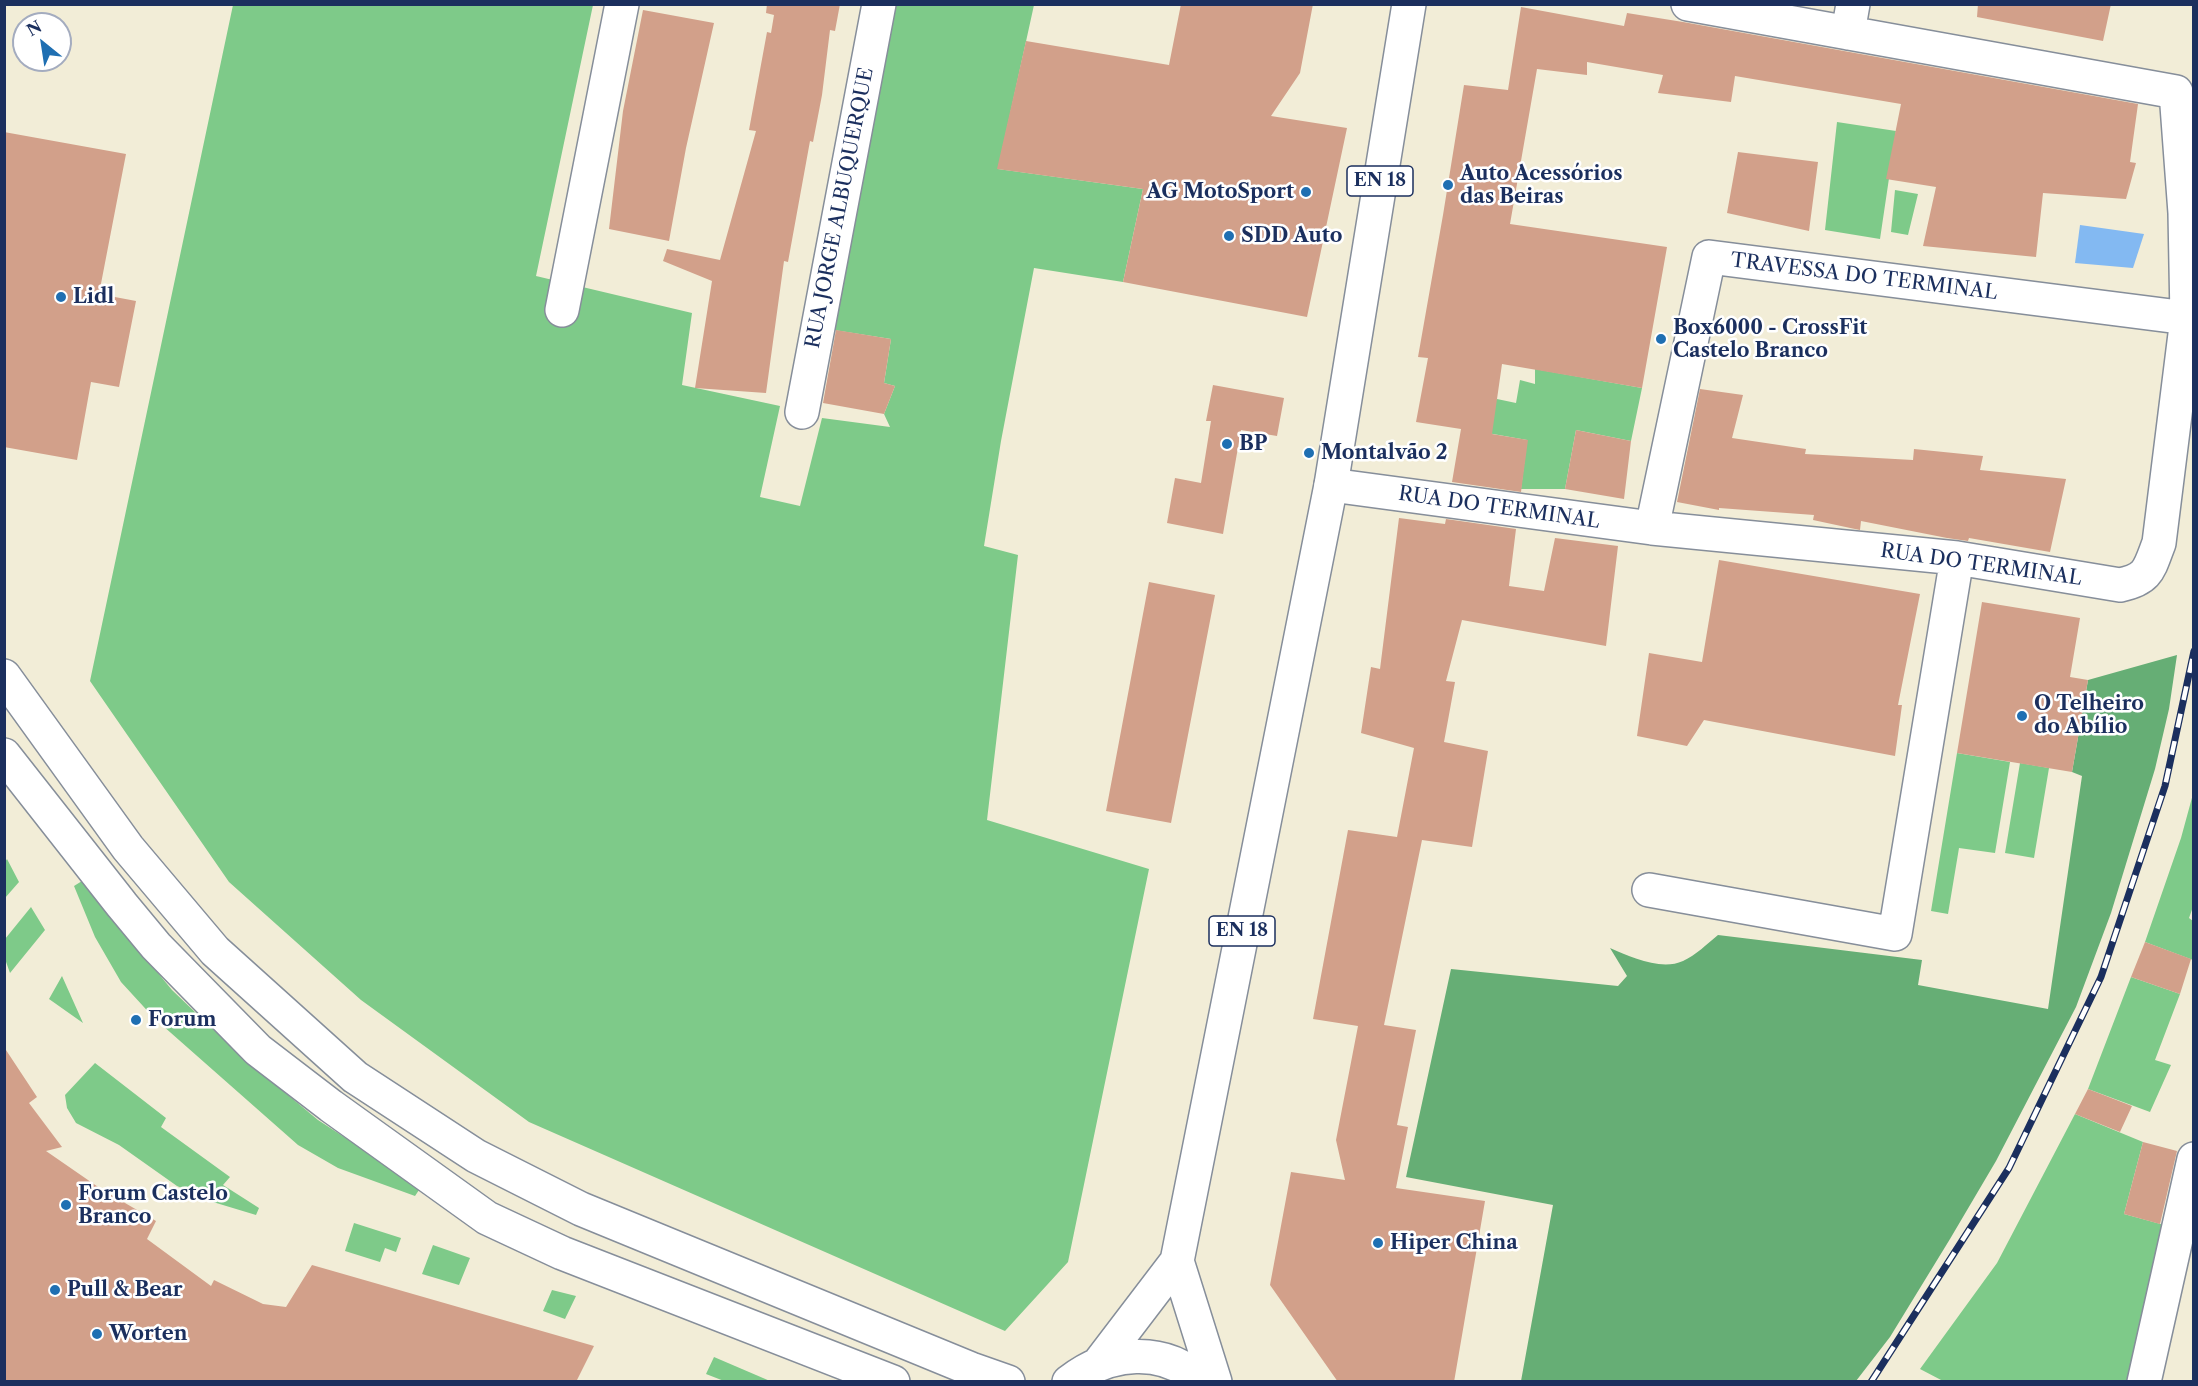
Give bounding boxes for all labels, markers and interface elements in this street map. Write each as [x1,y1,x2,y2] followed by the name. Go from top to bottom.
[12,12,72,72] north arrow
[23,16,45,40] text: N
[801,66,879,350] street label: RUA JORGE ALBUQUERQUE
[1460,162,1622,209] place label: Auto Acessórios das Beiras
[1347,166,1413,196] road number: EN 18
[1441,178,1455,192] marker: Auto Acessórios das Beiras
[1146,180,1294,204] place label: AG MotoSport
[1299,185,1313,199] marker: AG MotoSport
[1241,224,1342,248] place label: SDD Auto
[1222,229,1236,243] marker: SDD Auto
[1729,249,1999,305] street label: TRAVESSA DO TERMINAL
[73,285,114,309] place label: Lidl
[54,290,68,304] marker: Lidl
[1673,316,1867,363] place label: Box6000 - CrossFit Castelo Branco
[1654,332,1668,346] marker: Box6000 - CrossFit Castelo Branco
[1239,432,1267,456] place label: BP
[1220,437,1234,451] marker: BP
[1321,441,1448,465] place label: Montalvão 2
[1302,446,1316,460] marker: Montalvão 2
[1397,482,1601,534] street label: RUA DO TERMINAL
[1879,539,2083,591] street label: RUA DO TERMINAL
[2034,692,2144,739] place label: O Telheiro do Abílio
[2015,709,2029,723] marker: O Telheiro do Abílio
[1209,916,1275,946] road number: EN 18
[148,1008,216,1032] place label: Forum
[129,1013,143,1027] marker: Forum
[78,1182,228,1229] place label: Forum Castelo Branco
[59,1198,73,1212] marker: Forum Castelo Branco
[1390,1231,1518,1255] place label: Hiper China
[1371,1236,1385,1250] marker: Hiper China
[67,1278,183,1302] place label: Pull & Bear
[48,1283,62,1297] marker: Pull & Bear
[109,1322,187,1346] place label: Worten
[90,1327,104,1341] marker: Worten

